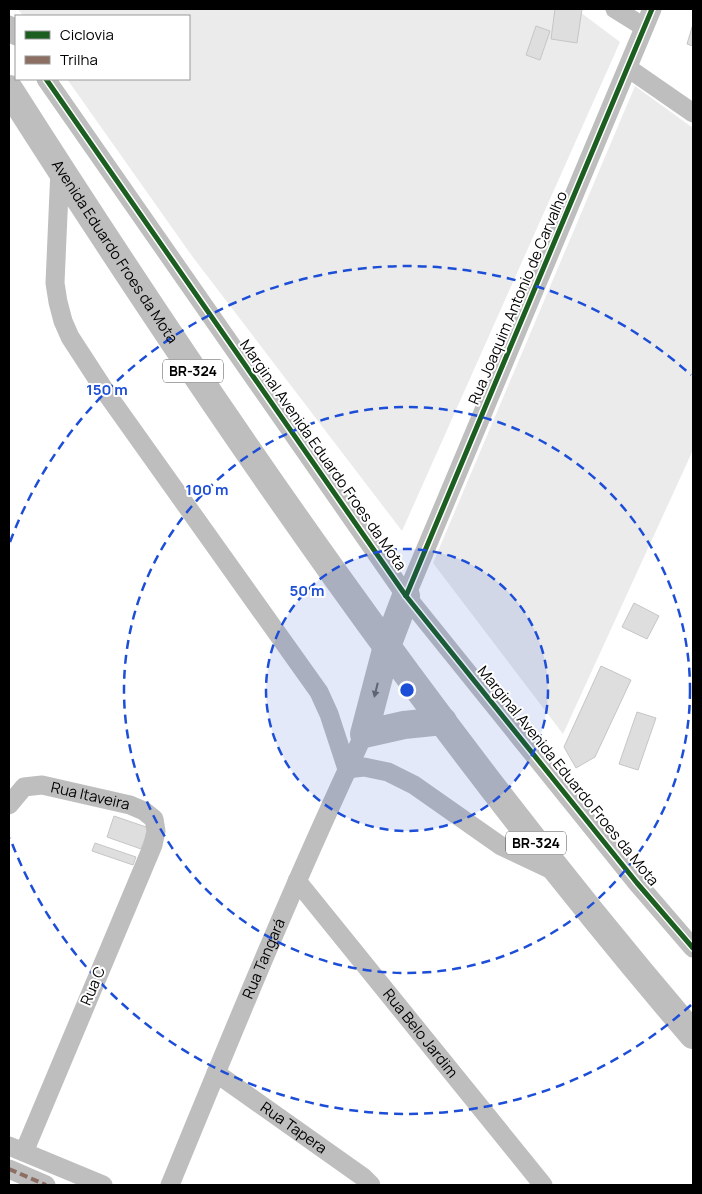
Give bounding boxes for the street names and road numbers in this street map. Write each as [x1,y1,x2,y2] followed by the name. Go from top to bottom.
[47,156,183,347] street label: Avenida Eduardo Froes da Mota
[463,188,572,408] street label: Rua Joaquim Antonio de Carvalho
[235,335,412,574] street label: Marginal Avenida Eduardo Froes da Mota
[163,360,223,382] road number: BR-324
[473,661,664,890] street label: Marginal Avenida Eduardo Froes da Mota
[49,776,132,815] street label: Rua Itaveira
[506,831,566,854] road number: BR-324
[237,915,290,1002] street label: Rua Tangará
[75,963,110,1009] street label: Rua C
[378,984,463,1082] street label: Rua Belo Jardim
[256,1097,331,1158] street label: Rua Tapera

